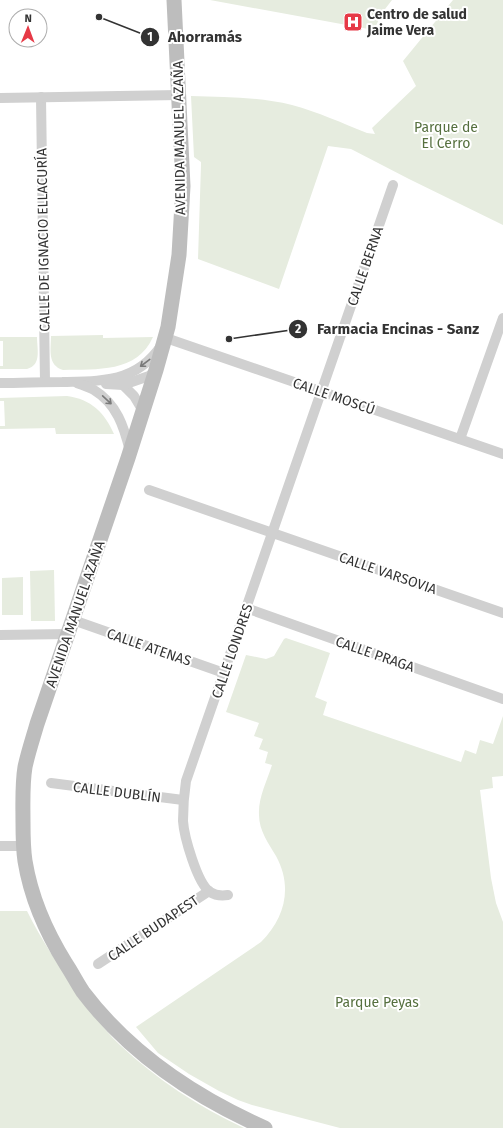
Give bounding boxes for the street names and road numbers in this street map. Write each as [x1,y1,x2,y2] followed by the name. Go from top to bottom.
[170,61,189,215] street label: AVENIDA MANUEL AZAÑA
[32,148,54,332] street label: CALLE DE IGNACIO ELLACURÍA
[344,224,387,308] street label: CALLE BERNA
[290,373,378,419] street label: CALLE MOSCÚ
[42,538,109,690] street label: AVENIDA MANUEL AZAÑA
[337,549,439,598] street label: CALLE VARSOVIA
[208,601,257,701] street label: CALLE LONDRES
[104,625,194,670] street label: CALLE ATENAS
[333,633,417,676] street label: CALLE PRAGA
[72,778,162,806] street label: CALLE DUBLÍN
[105,891,202,965] street label: CALLE BUDAPEST

